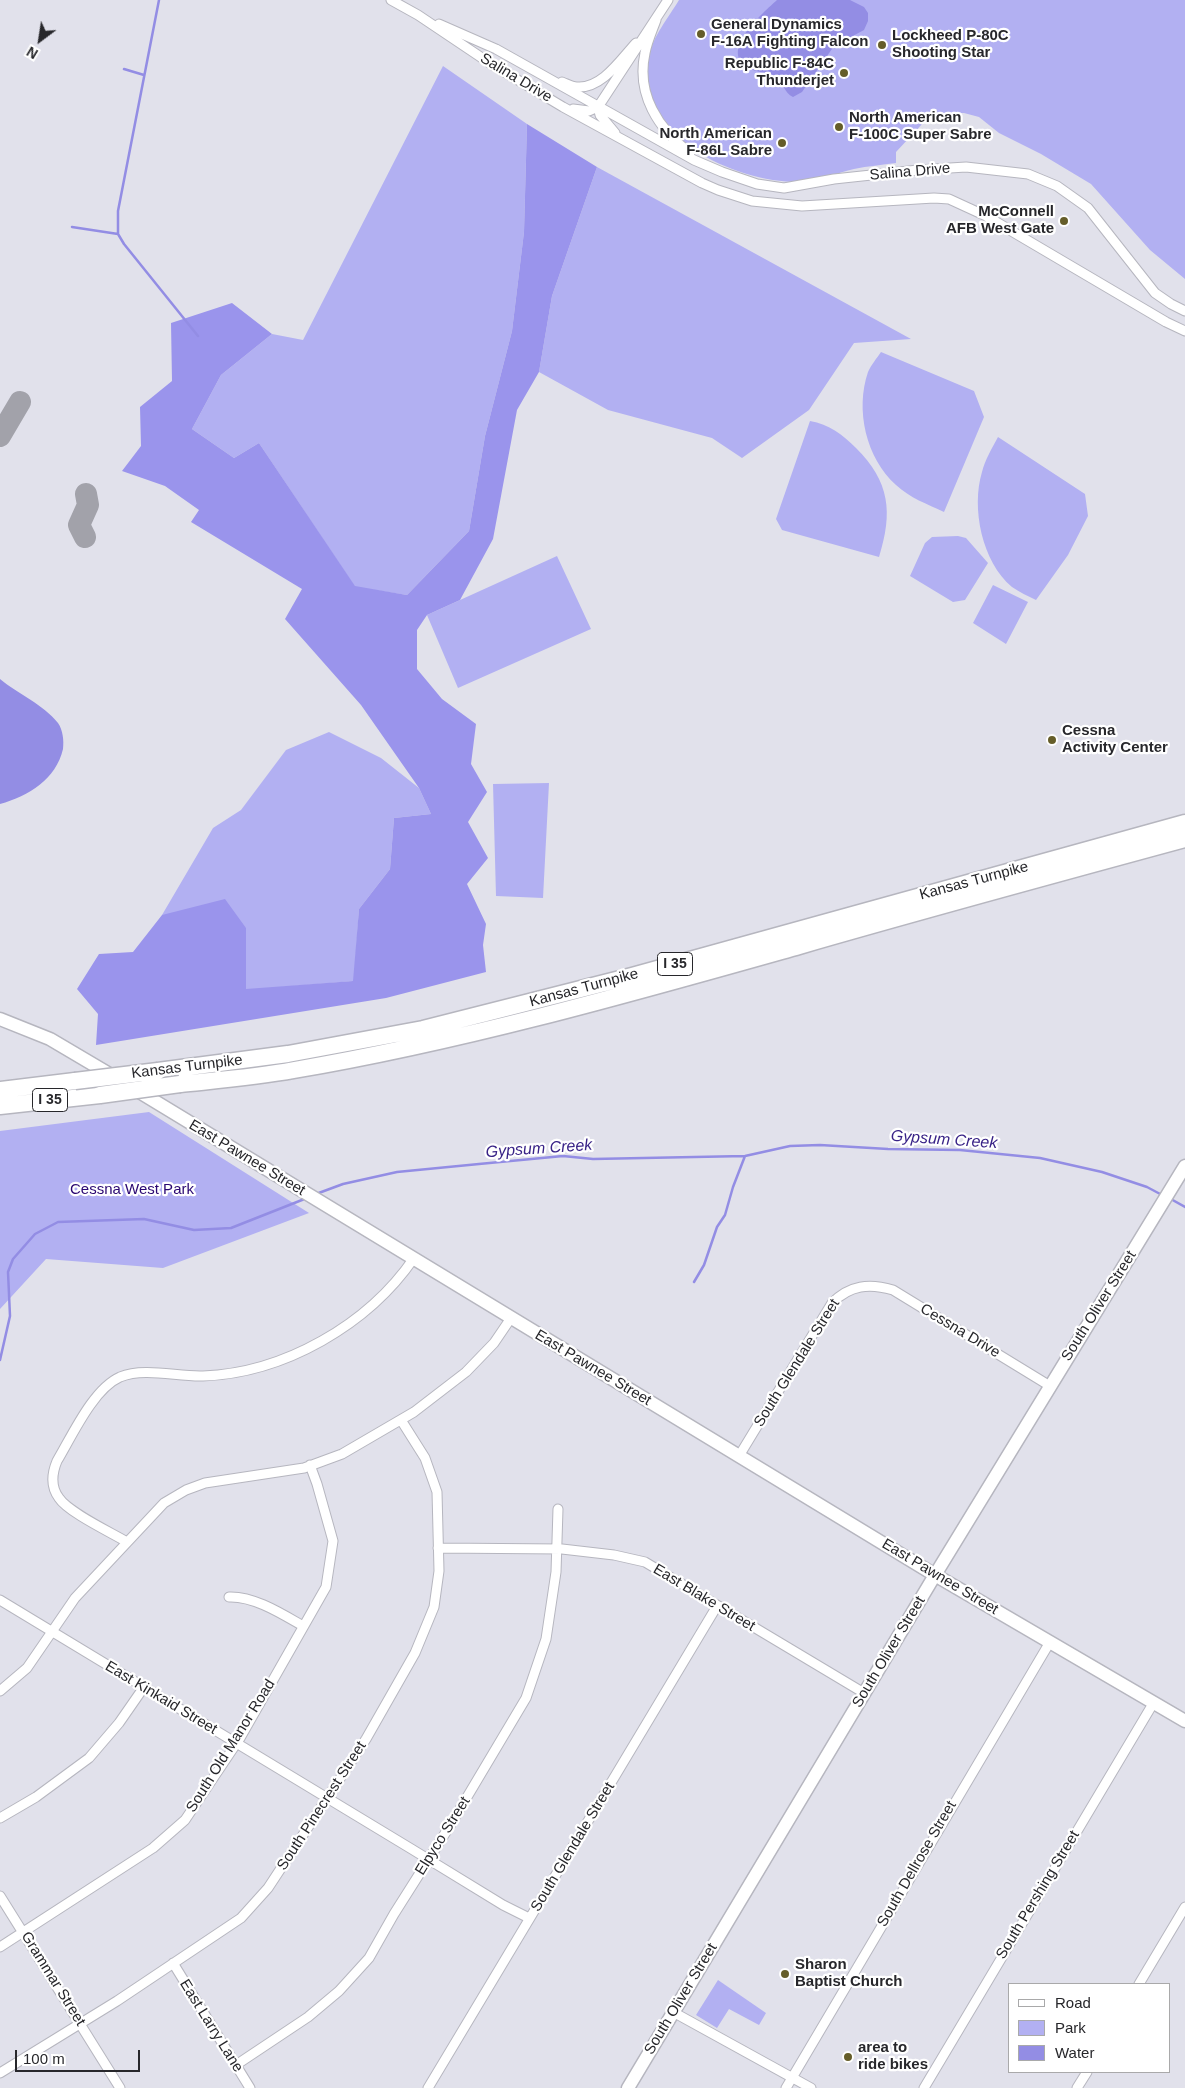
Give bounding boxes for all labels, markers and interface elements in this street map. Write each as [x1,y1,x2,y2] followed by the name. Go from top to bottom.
[15,15,65,65] north arrow
[711,16,868,51] place label: General Dynamics F-16A Fighting Falcon
[892,27,1009,62] place label: Lockheed P-80C Shooting Star
[695,28,707,40] marker: General Dynamics F-16A Fighting Falcon
[876,39,888,51] marker: Lockheed P-80C Shooting Star
[24,43,41,62] text: N
[477,49,555,107] street label: Salina Drive
[725,55,834,90] place label: Republic F-84C Thunderjet
[838,67,850,79] marker: Republic F-84C Thunderjet
[849,109,992,144] place label: North American F-100C Super Sabre
[833,121,845,133] marker: North American F-100C Super Sabre
[659,125,772,160] place label: North American F-86L Sabre
[776,137,788,149] marker: North American F-86L Sabre
[869,160,951,184] street label: Salina Drive
[946,203,1054,238] place label: McConnell AFB West Gate
[1058,215,1070,227] marker: McConnell AFB West Gate
[1062,722,1168,757] place label: Cessna Activity Center
[1046,734,1058,746] marker: Cessna Activity Center
[918,858,1030,904] street label: Kansas Turnpike
[658,952,692,976] road number: I 35
[528,965,640,1011] street label: Kansas Turnpike
[130,1051,244,1083] street label: Kansas Turnpike
[32,1088,68,1112] road number: I 35
[186,1116,308,1200] street label: East Pawnee Street
[890,1127,998,1153] water label: Gypsum Creek
[485,1136,593,1162] water label: Gypsum Creek
[70,1181,194,1199] park label: Cessna West Park
[1058,1247,1140,1365] street label: South Oliver Street
[750,1296,844,1430] street label: South Glendale Street
[917,1300,1003,1362] street label: Cessna Drive
[532,1326,654,1410] street label: East Pawnee Street
[879,1535,1001,1619] street label: East Pawnee Street
[650,1560,758,1636] street label: East Blake Street
[849,1593,929,1711] street label: South Oliver Street
[102,1657,220,1739] street label: East Kinkaid Street
[183,1676,279,1816] street label: South Old Manor Road
[274,1738,370,1874] street label: South Pinecrest Street
[527,1779,619,1915] street label: South Glendale Street
[412,1793,474,1879] street label: Elpyco Street
[874,1798,960,1930] street label: South Dellrose Street
[992,1827,1084,1963] street label: South Pershing Street
[17,1929,89,2029] street label: Grammar Street
[641,1940,721,2058] street label: South Oliver Street
[795,1956,903,1991] place label: Sharon Baptist Church
[779,1968,791,1980] marker: Sharon Baptist Church
[175,1976,247,2076] street label: East Larry Lane
[1008,1983,1170,2073] legend
[1055,1994,1091,2011] text: Road
[1055,2019,1086,2036] text: Park
[858,2039,928,2074] place label: area to ride bikes
[18,2040,142,2072] scale bar
[1055,2044,1094,2061] text: Water
[23,2050,65,2067] text: 100 m
[842,2051,854,2063] marker: area to ride bikes

